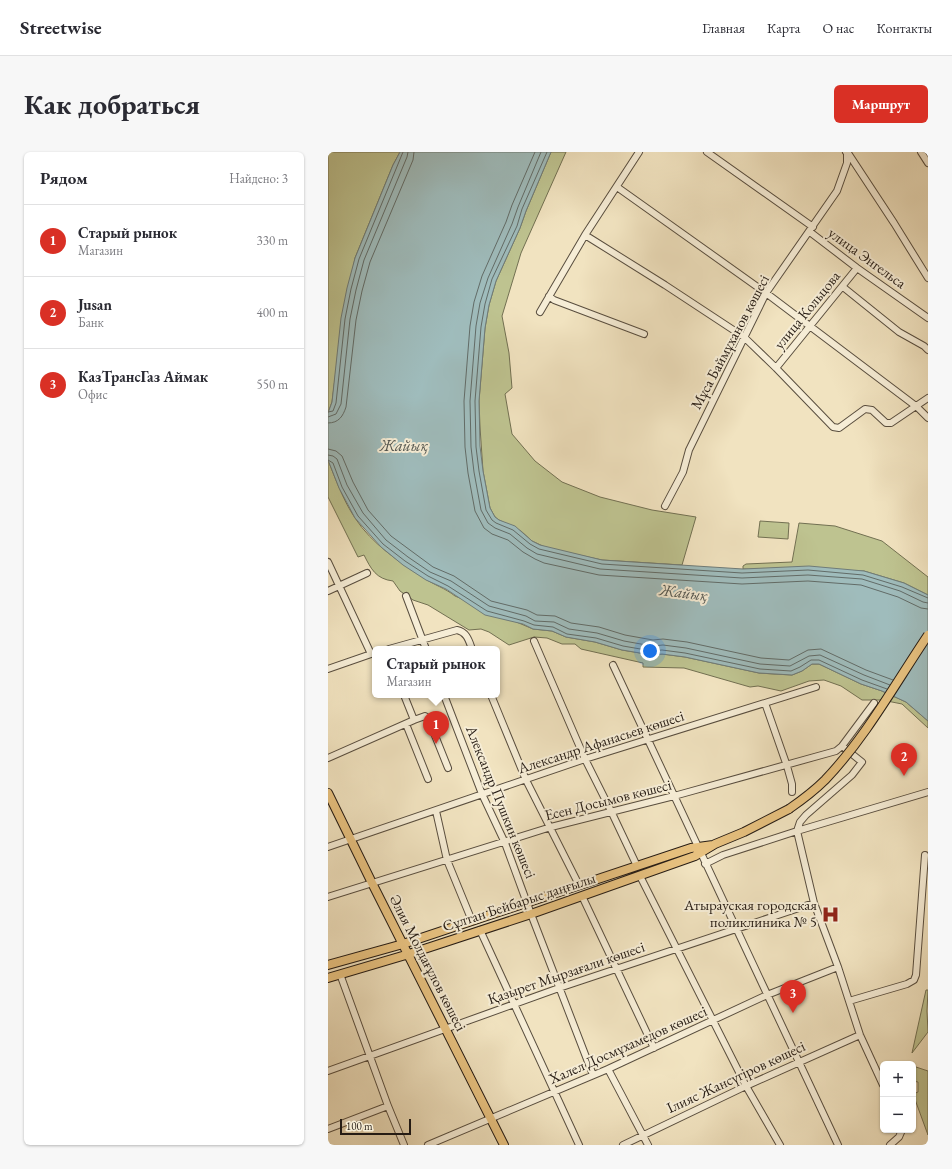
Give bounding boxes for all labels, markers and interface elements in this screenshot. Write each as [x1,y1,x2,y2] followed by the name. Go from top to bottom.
[20,15,102,40] text: Streetwise
[702,19,745,37] text: Главная
[767,19,800,37] text: Карта
[822,19,854,37] text: О нас
[876,19,932,37] text: Контакты
[834,85,928,123] button: Маршрут
[24,86,200,122] text: Как добраться
[40,167,88,189] text: Рядом
[229,170,288,187] text: Найдено: 3
[78,223,177,242] text: Старый рынок
[825,223,910,292] street label: улица Энгельса
[50,232,56,249] text: 1
[257,232,288,249] text: 330 m
[78,242,123,259] text: Магазин
[769,267,844,353] street label: улица Кольцова
[686,271,773,412] street label: Мұса Баймұханов көшесі
[78,295,112,314] text: Jusan
[50,304,56,321] text: 2
[257,304,288,321] text: 400 m
[78,314,104,331] text: Банк
[78,367,208,386] text: КазТрансГаз Аймак
[50,376,56,393] text: 3
[257,376,288,393] text: 550 m
[78,386,108,403] text: Офис
[378,435,428,456] water label: Жайық
[657,579,709,606] water label: Жайық
[640,641,660,661] your location
[372,646,500,698] popup
[387,654,485,673] text: Старый рынок
[387,673,431,690] text: Магазин
[514,706,687,778] street label: Александр Афанасьев көшесі
[423,711,449,744] pin: 1
[462,722,541,881] street label: Александр Пушкин көшесі
[891,743,917,776] pin: 2
[543,775,674,824] street label: Есен Досымов көшесі
[440,868,598,935] street label: Сұлтан Бейбарыс даңғылы
[386,891,471,1034] street label: Әлия Молдағұлов көшесі
[683,895,817,931] place label: Атырауская городская поликлиника № 5
[820,904,840,924] hospital icon: Атырауская городская поликлиника № 5
[485,937,647,1008] street label: Қазырет Мырзағали көшесі
[780,980,806,1013] pin: 3
[545,1001,710,1088] street label: Халел Досмұхамедов көшесі
[663,1036,808,1117] street label: Ілияс Жансүгіров көшесі
[880,1061,916,1133] map controls
[880,1061,916,1097] button: +
[880,1097,916,1133] button: −
[340,1117,411,1136] scale bar
[346,1119,373,1133] text: 100 m

